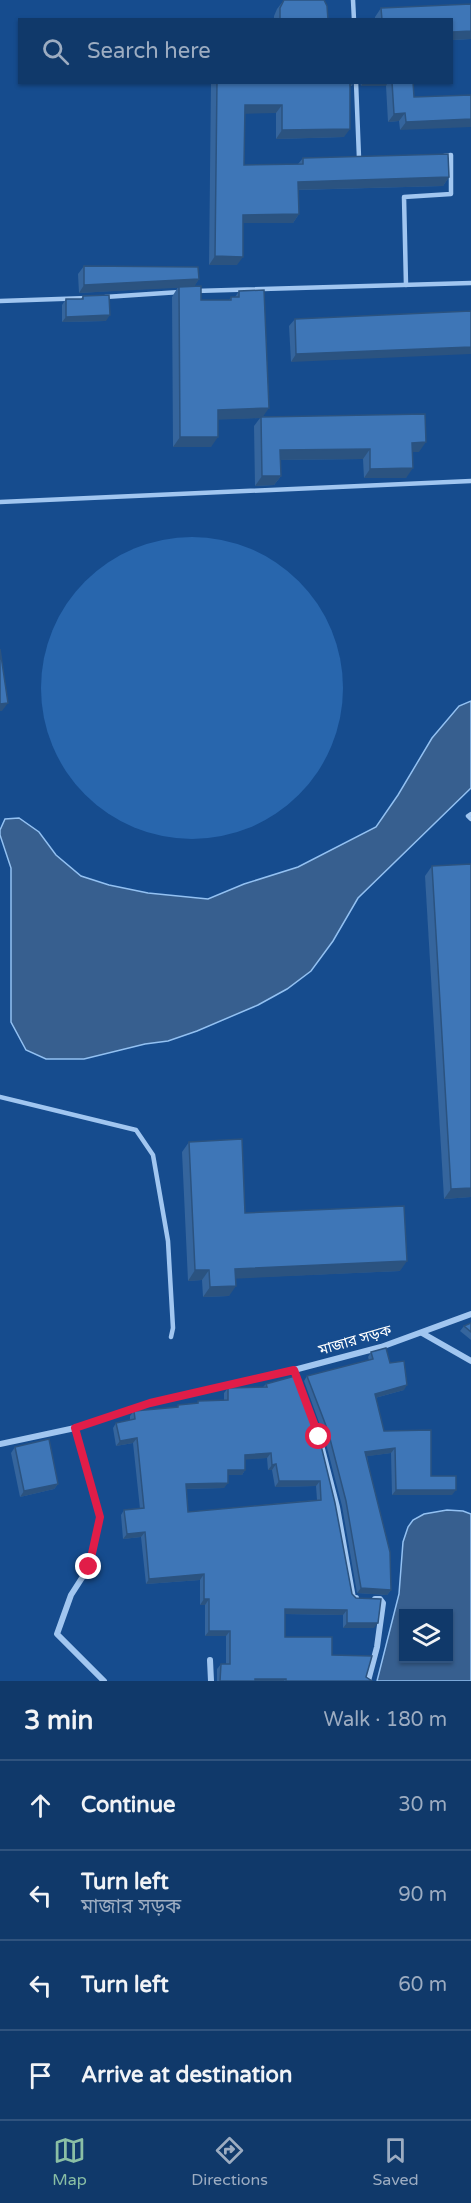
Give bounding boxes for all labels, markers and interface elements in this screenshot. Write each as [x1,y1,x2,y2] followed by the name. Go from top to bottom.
[18,18,453,84] search box
[39,35,72,68] icon: search
[87,38,211,64] text: Search here
[315,1321,394,1359] street label: মাজার সড়ক
[305,1423,331,1449] route start
[75,1553,101,1579] route end
[399,1609,453,1663] map controls
[399,1609,453,1663] button: layers
[24,1705,93,1736] text: 3 min
[324,1708,447,1732] text: Walk · 180 m
[24,1789,57,1822] icon: ahead
[81,1792,176,1818] text: Continue
[398,1793,447,1817] text: 30 m
[81,1869,169,1895] text: Turn left
[24,1879,57,1912] icon: left
[398,1883,447,1907] text: 90 m
[81,1895,181,1919] text: মাজার সড়ক
[24,1969,57,2002] icon: left
[81,1972,169,1998] text: Turn left
[398,1973,447,1997] text: 60 m
[24,2059,57,2092] icon: arrive
[81,2062,292,2088] text: Arrive at destination
[52,2134,87,2190] tab: Map
[191,2134,268,2190] tab: Directions
[372,2134,419,2190] tab: Saved

